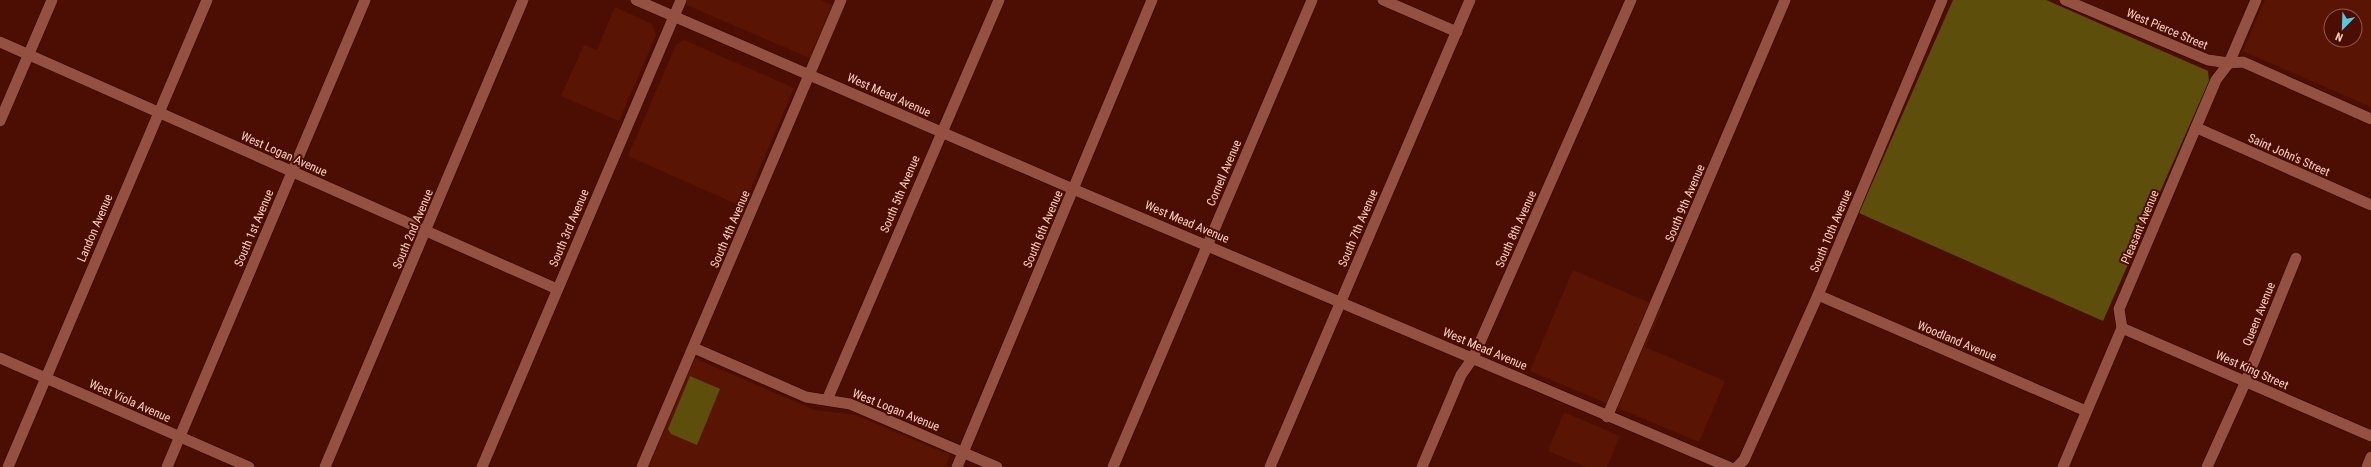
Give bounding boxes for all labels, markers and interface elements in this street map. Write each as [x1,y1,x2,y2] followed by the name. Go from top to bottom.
[2124,6,2210,53] street label: West Pierce Street
[2323,8,2363,48] north arrow
[2333,29,2345,44] text: N
[845,70,933,120] street label: West Mead Avenue
[239,129,330,179] street label: West Logan Avenue
[2246,131,2332,179] street label: Saint John's Street
[1204,137,1244,208] street label: Cornell Avenue
[877,153,923,235] street label: South 5th Avenue
[1662,162,1708,244] street label: South 9th Avenue
[231,187,277,269] street label: South 1st Avenue
[390,187,436,271] street label: South 2nd Avenue
[546,187,592,269] street label: South 3rd Avenue
[1335,187,1381,269] street label: South 7th Avenue
[1807,187,1855,275] street label: South 10th Avenue
[707,188,753,270] street label: South 4th Avenue
[1020,188,1066,270] street label: South 6th Avenue
[1493,188,1539,270] street label: South 8th Avenue
[2118,188,2162,266] street label: Pleasant Avenue
[74,192,116,264] street label: Landon Avenue
[1143,198,1232,246] street label: West Mead Avenue
[2240,280,2278,348] street label: Queen Avenue
[1915,318,1999,364] street label: Woodland Avenue
[1441,325,1530,373] street label: West Mead Avenue
[2213,348,2291,392] street label: West King Street
[87,377,173,425] street label: West Viola Avenue
[850,386,942,434] street label: West Logan Avenue

